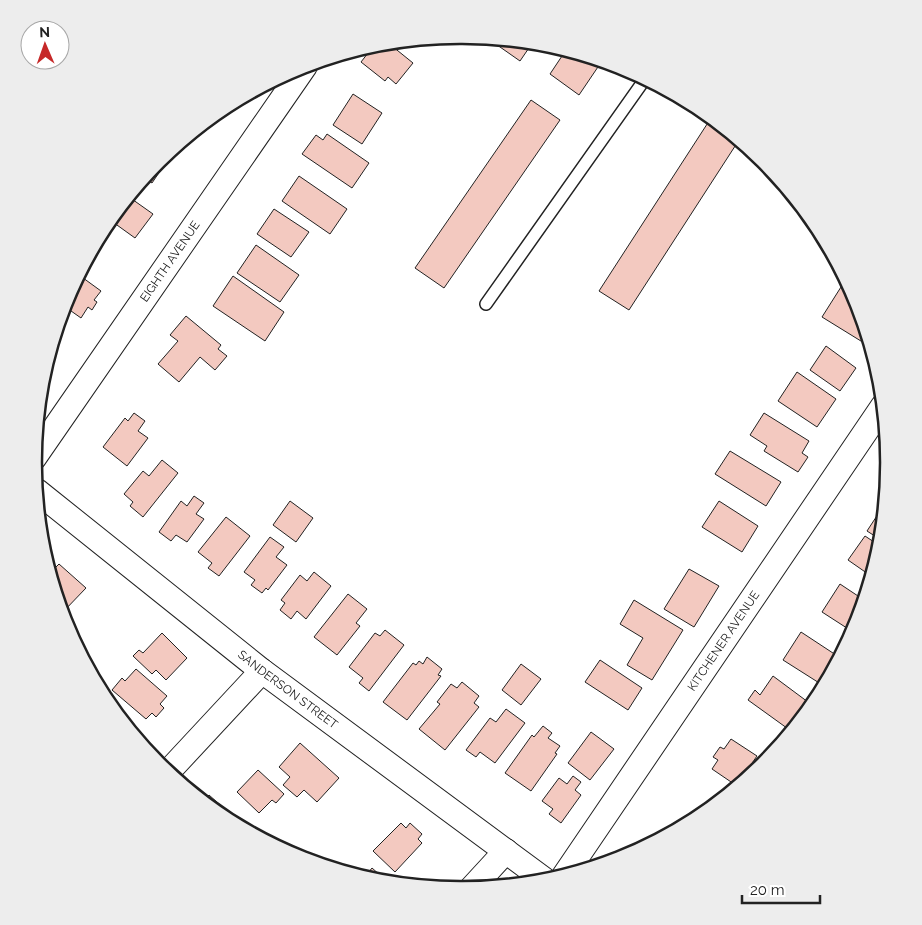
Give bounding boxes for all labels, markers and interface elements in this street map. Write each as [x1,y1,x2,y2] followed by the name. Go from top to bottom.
[20,20,70,70] north arrow
[39,24,50,40] text: N
[137,218,203,305] street label: EIGHTH AVENUE
[685,588,762,694] street label: KITCHENER AVENUE
[235,648,341,732] street label: SANDERSON STREET
[742,872,820,904] scale bar
[750,881,785,899] text: 20 m

